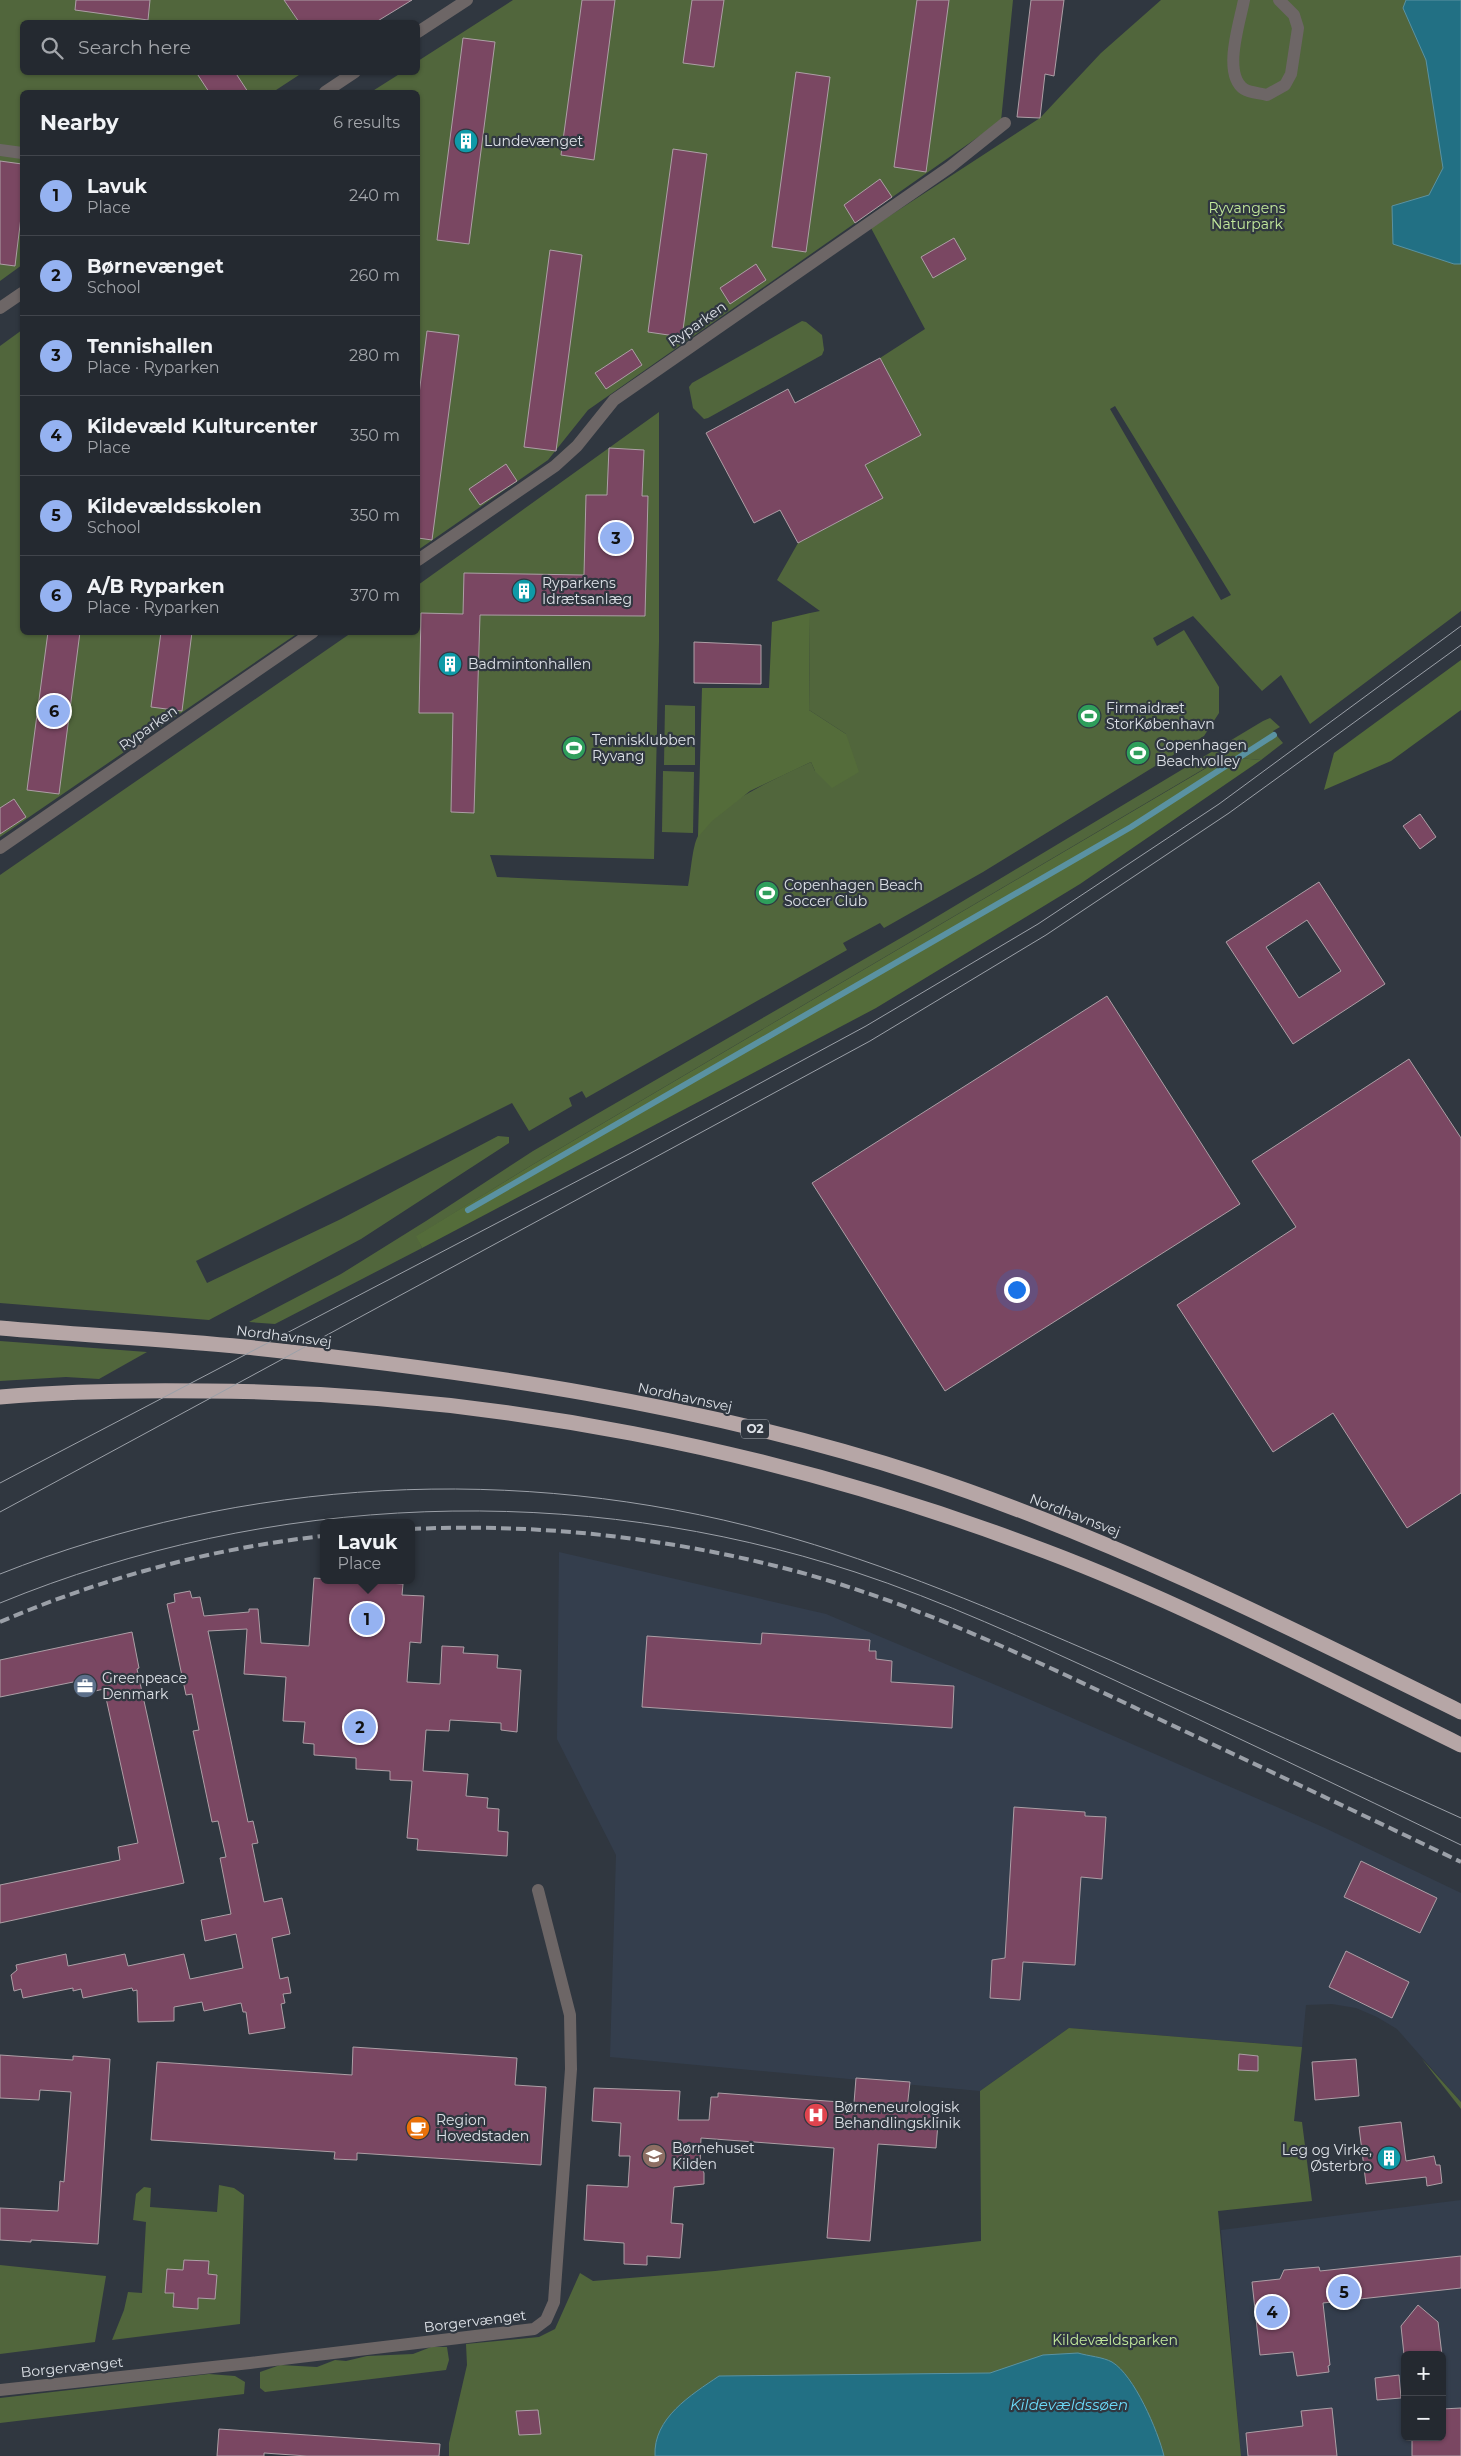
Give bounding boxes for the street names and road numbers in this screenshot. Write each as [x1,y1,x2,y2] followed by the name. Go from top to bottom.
[664,297,730,351] street label: Ryparken
[115,701,181,755] street label: Ryparken
[235,1321,333,1351] street label: Nordhavnsvej
[636,1378,734,1416] street label: Nordhavnsvej
[741,1420,769,1438] road number: O2
[1027,1489,1123,1541] street label: Nordhavnsvej
[423,2306,528,2336] street label: Borgervænget
[20,2353,124,2381] street label: Borgervænget

